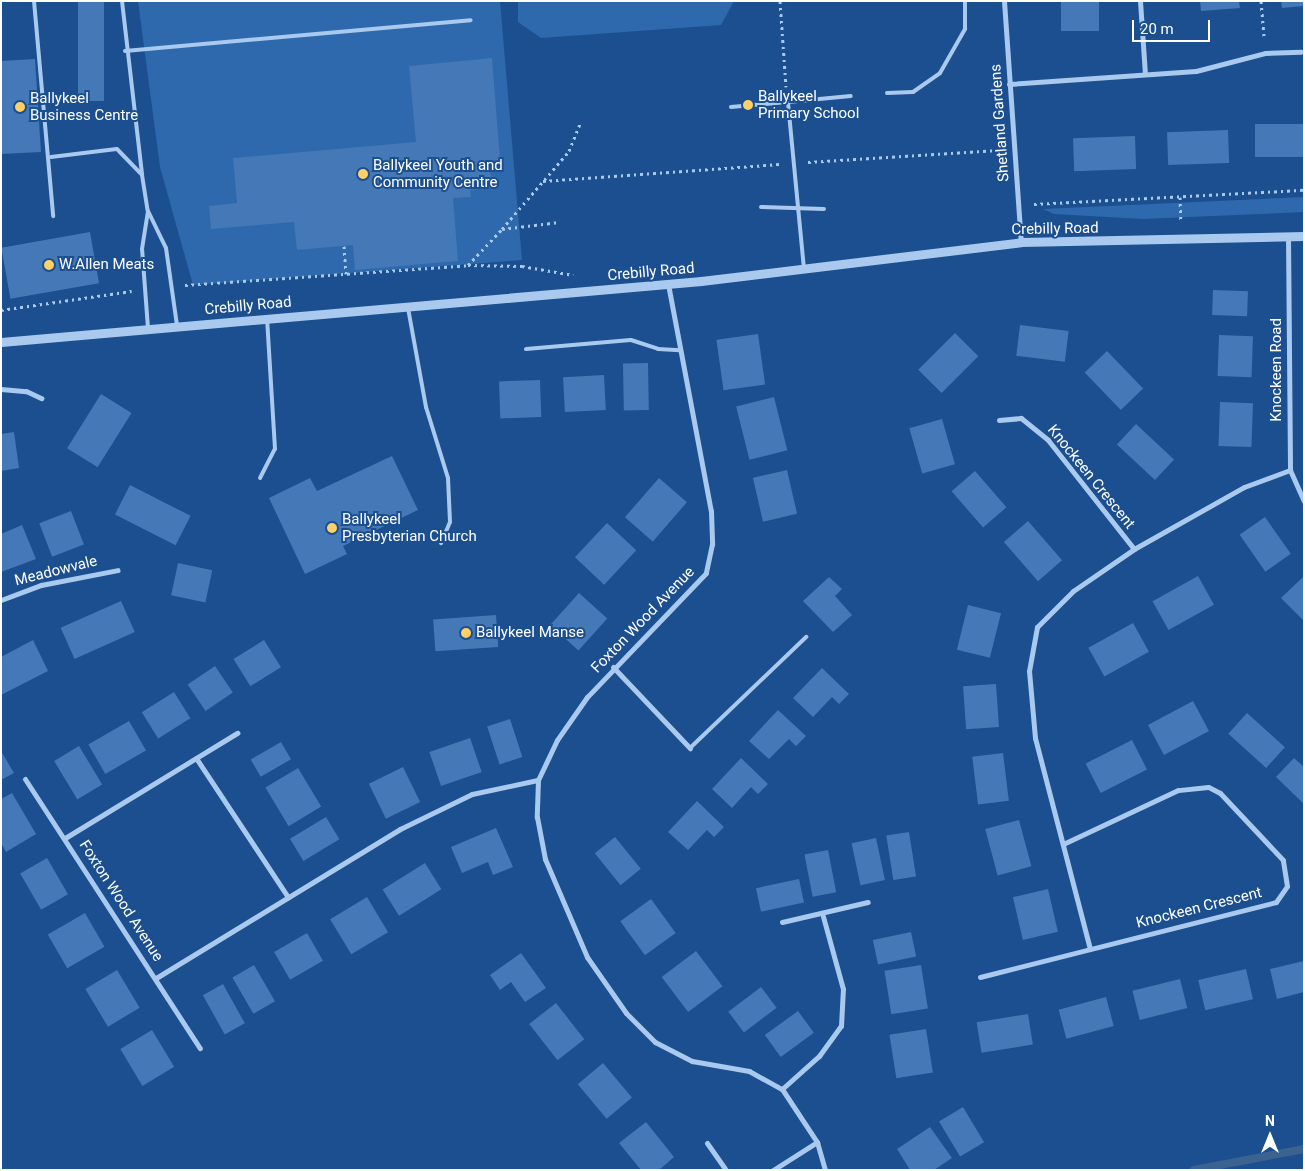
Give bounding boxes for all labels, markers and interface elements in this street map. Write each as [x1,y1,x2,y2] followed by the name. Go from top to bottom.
[1135,10,1212,42] scale bar
[1140,20,1174,38] text: 20 m
[987,63,1013,183] street label: Shetland Gardens
[758,87,859,122] place label: Ballykeel Primary School
[30,89,138,124] place label: Ballykeel Business Centre
[742,99,754,111] marker: Ballykeel Primary School
[14,101,26,113] marker: Ballykeel Business Centre
[373,156,503,191] place label: Ballykeel Youth and Community Centre
[357,168,369,180] marker: Ballykeel Youth and Community Centre
[1011,219,1099,239] street label: Crebilly Road
[59,256,154,274] place label: W.Allen Meats
[43,259,55,271] marker: W.Allen Meats
[607,259,695,285] street label: Crebilly Road
[204,293,292,319] street label: Crebilly Road
[1268,318,1286,422] street label: Knockeen Road
[1044,421,1138,533] street label: Knockeen Crescent
[342,510,477,545] place label: Ballykeel Presbyterian Church
[326,522,338,534] marker: Ballykeel Presbyterian Church
[13,552,99,590] street label: Meadowvale
[588,563,698,677] street label: Foxton Wood Avenue
[476,624,584,642] place label: Ballykeel Manse
[460,627,472,639] marker: Ballykeel Manse
[75,837,167,965] street label: Foxton Wood Avenue
[1134,884,1264,932] street label: Knockeen Crescent
[1245,1111,1295,1161] north arrow
[1265,1113,1275,1129] text: N

